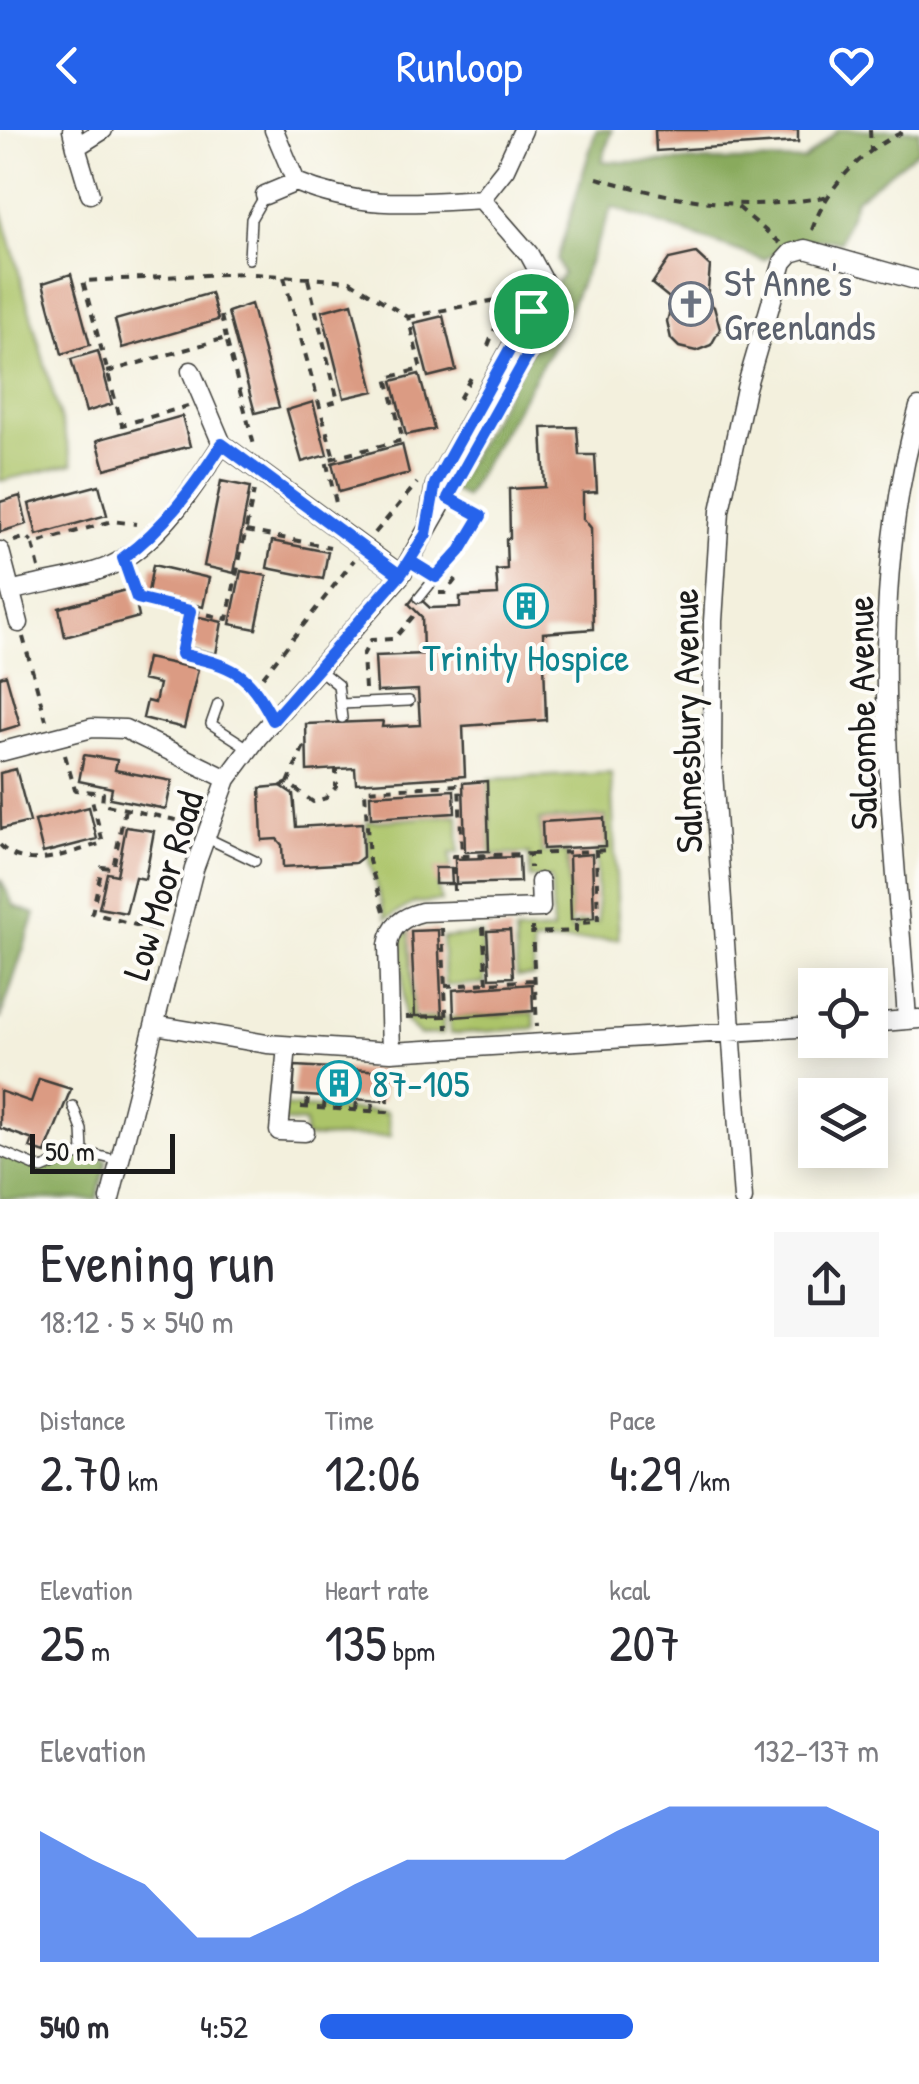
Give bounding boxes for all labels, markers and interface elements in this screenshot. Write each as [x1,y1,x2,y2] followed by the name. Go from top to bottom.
[396,35,523,96] text: Runloop
[40,38,95,93] icon: back
[824,38,879,93] icon: heart
[724,256,876,352] place label: St Anne's Greenlands
[489,269,574,354] pin
[668,281,714,327] church icon: St Anne's Greenlands
[504,284,559,339] icon: arrive
[503,583,549,629] building icon: Trinity Hospice
[658,588,714,854] street label: Salmesbury Avenue
[833,595,889,831] street label: Salcombe Avenue
[423,631,629,683] place label: Trinity Hospice
[109,784,215,986] street label: Low Moor Road
[798,968,888,1168] map controls
[798,968,888,1058] button: locate
[372,1057,470,1109] place label: 87-105
[316,1060,362,1106] building icon: 87-105
[798,1078,888,1168] button: layers
[30,1129,175,1174] scale bar
[45,1132,95,1170] text: 50 m
[40,1225,275,1299] text: Evening run
[774,1232,879,1337] button: share
[40,1300,234,1343] text: 18:12 · 5 × 540 m
[40,1401,126,1439] text: Distance
[325,1401,374,1439] text: Time
[609,1401,656,1439] text: Pace
[40,1439,121,1507] text: 2.70
[325,1439,420,1507] text: 12:06
[609,1439,681,1507] text: 4:29
[121,1462,158,1500] text: km
[681,1462,730,1500] text: /km
[40,1571,133,1609] text: Elevation
[325,1571,429,1609] text: Heart rate
[609,1571,650,1609] text: kcal
[40,1609,85,1677] text: 25
[325,1609,386,1677] text: 135
[609,1609,680,1677] text: 207
[85,1632,110,1670] text: m
[386,1632,435,1670] text: bpm
[40,1729,146,1772] text: Elevation
[754,1729,879,1772] text: 132–137 m
[40,2005,109,2048] text: 540 m
[200,2005,248,2048] text: 4:52

